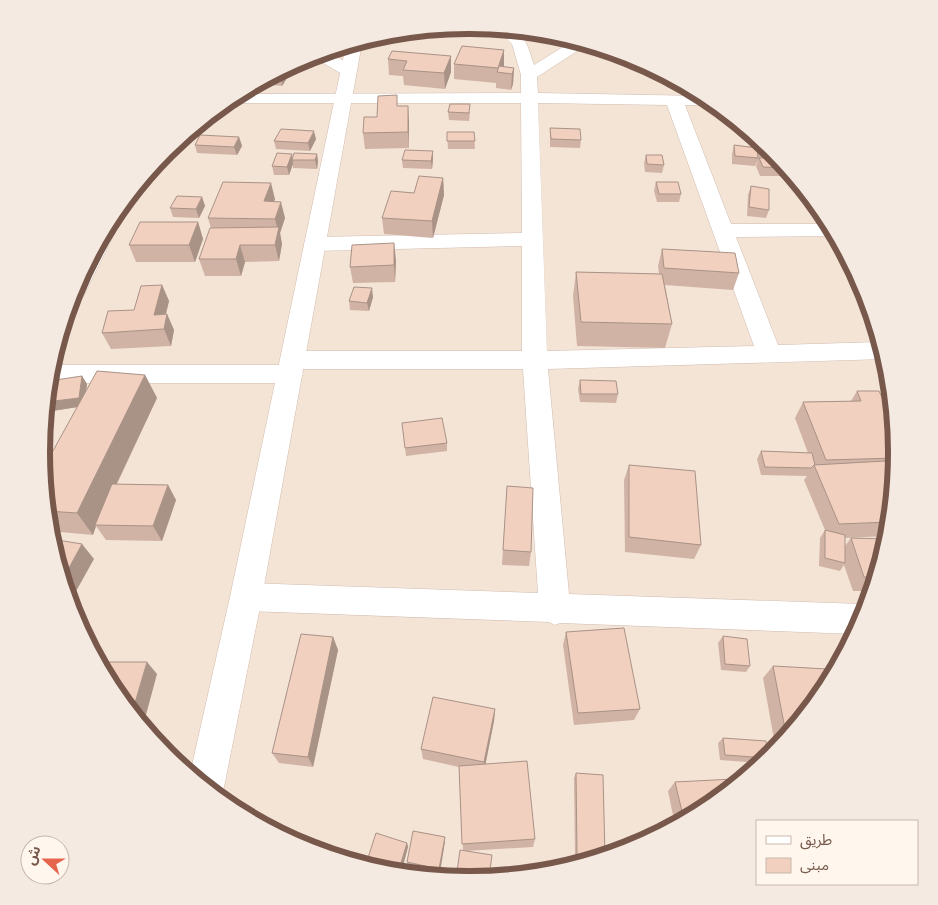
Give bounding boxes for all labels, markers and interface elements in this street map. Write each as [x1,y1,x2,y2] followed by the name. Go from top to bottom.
[756,820,918,885] legend
[800,831,832,850] text: طريق
[20,835,70,885] north arrow
[22,844,45,868] text: ش
[800,856,829,875] text: مبنى

